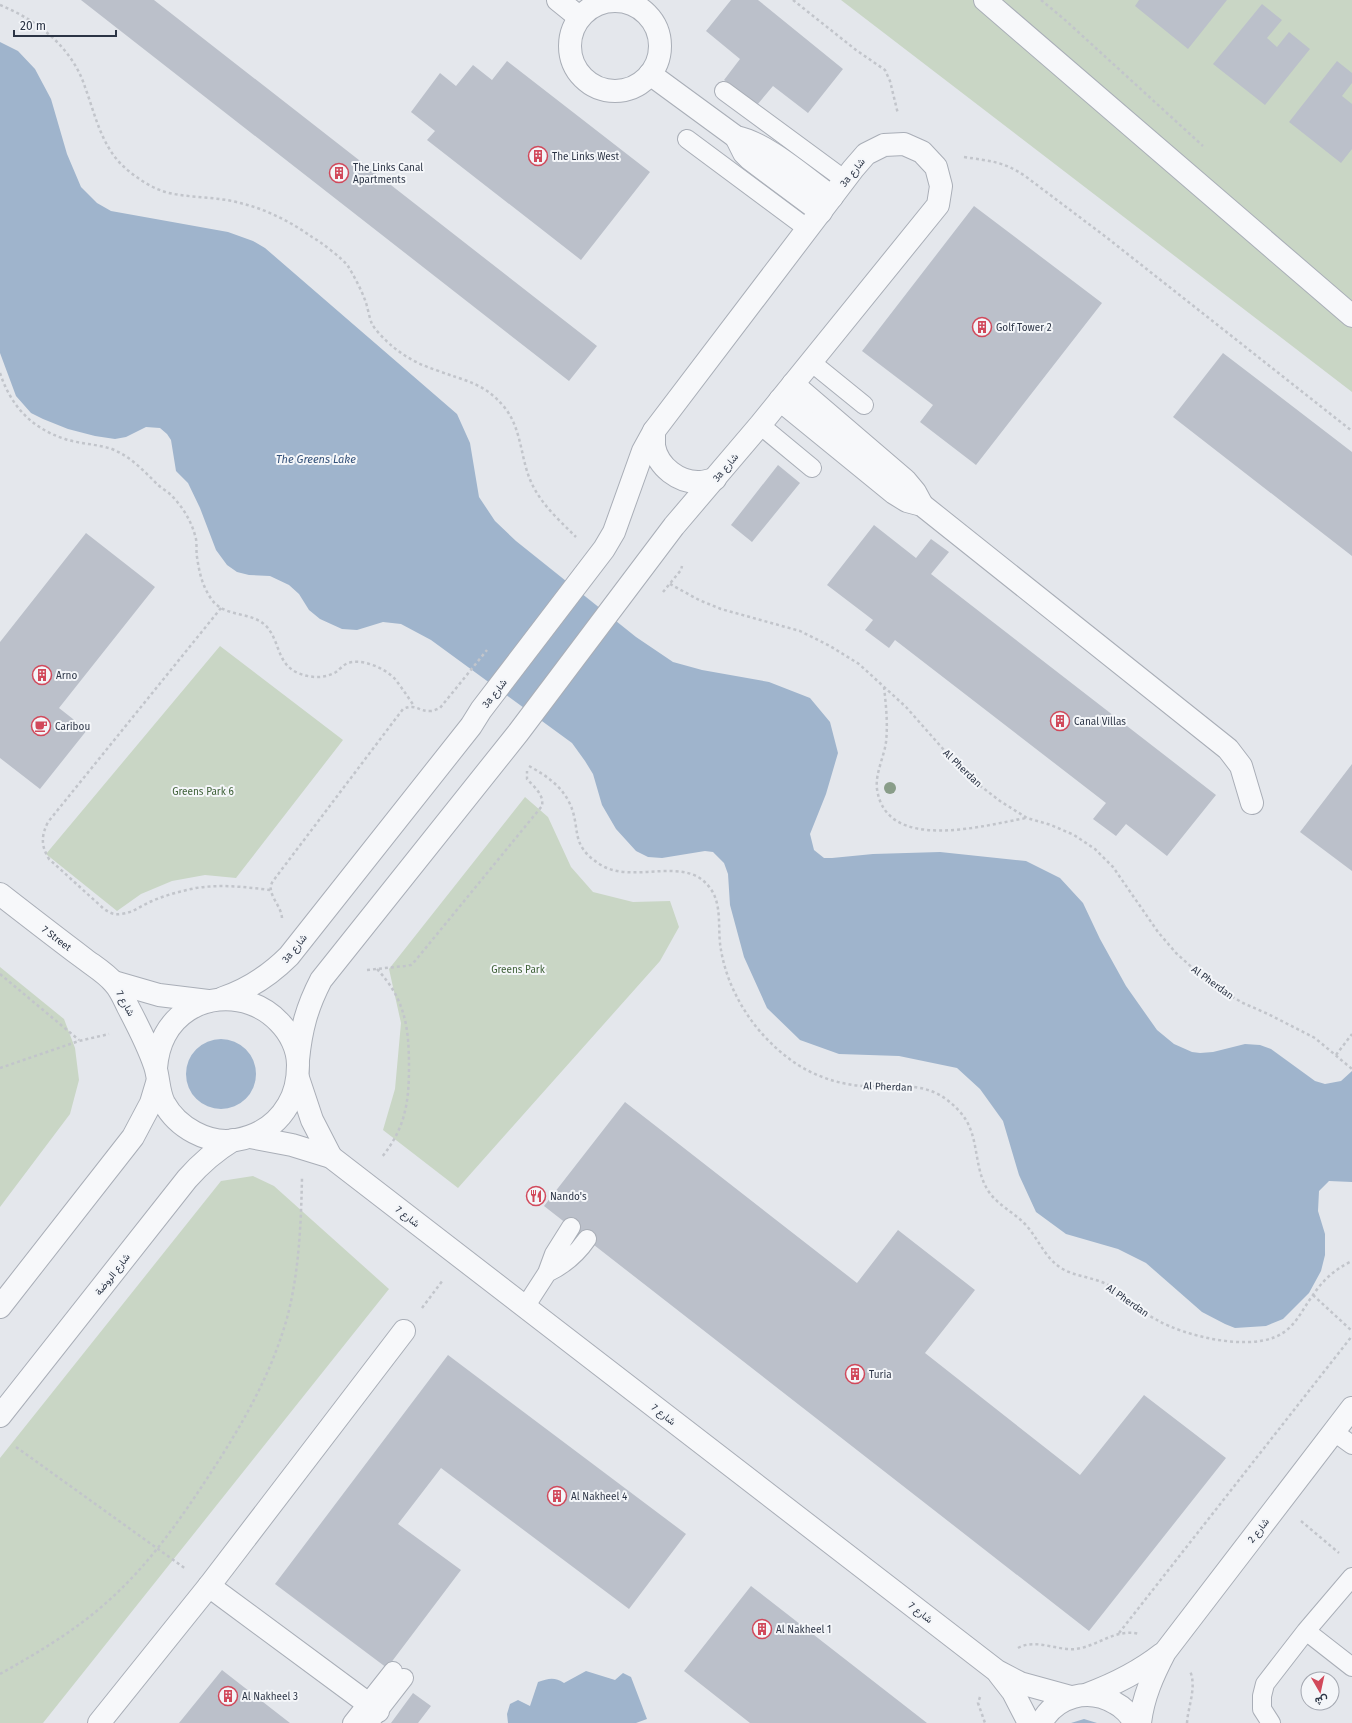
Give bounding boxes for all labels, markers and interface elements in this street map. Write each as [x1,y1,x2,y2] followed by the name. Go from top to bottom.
[14,12,116,38] scale bar
[20,19,46,33] text: 20 m
[527,145,549,167] building icon: The Links West
[552,151,619,163] place label: The Links West
[838,156,868,189] street label: 3a شارع
[328,162,350,184] building icon: The Links Canal Apartments
[353,162,423,186] place label: The Links Canal Apartments
[971,316,993,338] building icon: Golf Tower 2
[996,322,1052,334] place label: Golf Tower 2
[710,451,741,484] street label: 3a شارع
[276,453,356,466] water label: The Greens Lake
[31,664,53,686] building icon: Arno
[56,670,77,682] place label: Arno
[480,677,510,710] street label: 3a شارع
[1049,710,1071,732] building icon: Canal Villas
[30,715,52,737] cafe icon: Caribou
[1074,716,1126,728] place label: Canal Villas
[55,721,90,733] place label: Caribou
[940,747,984,790] street label: Al Pherdan
[172,786,234,798] park label: Greens Park 6
[39,924,74,954] street label: 7 Street
[280,932,310,965] street label: 3a شارع
[491,964,546,976] park label: Greens Park
[1189,964,1236,1002] street label: Al Pherdan
[113,989,137,1018] street label: شارع 7
[863,1080,913,1094] street label: Al Pherdan
[525,1185,547,1207] restaurant icon: Nando's
[550,1191,587,1203] place label: Nando's
[393,1204,422,1230] street label: شارع 7
[93,1251,133,1298] street label: شارع الروضة
[1104,1282,1151,1320] street label: Al Pherdan
[844,1363,866,1385] building icon: Turia
[869,1369,892,1381] place label: Turia
[649,1402,678,1428] street label: شارع 7
[546,1485,568,1507] building icon: Al Nakheel 4
[571,1491,628,1503] place label: Al Nakheel 4
[1246,1516,1272,1545] street label: شارع 2
[906,1600,935,1626] street label: شارع 7
[751,1618,773,1640] building icon: Al Nakheel 1
[776,1624,831,1636] place label: Al Nakheel 1
[1300,1671,1340,1711] north arrow
[217,1685,239,1707] building icon: Al Nakheel 3
[242,1691,298,1703] place label: Al Nakheel 3
[1314,1693,1329,1708] text: ش

